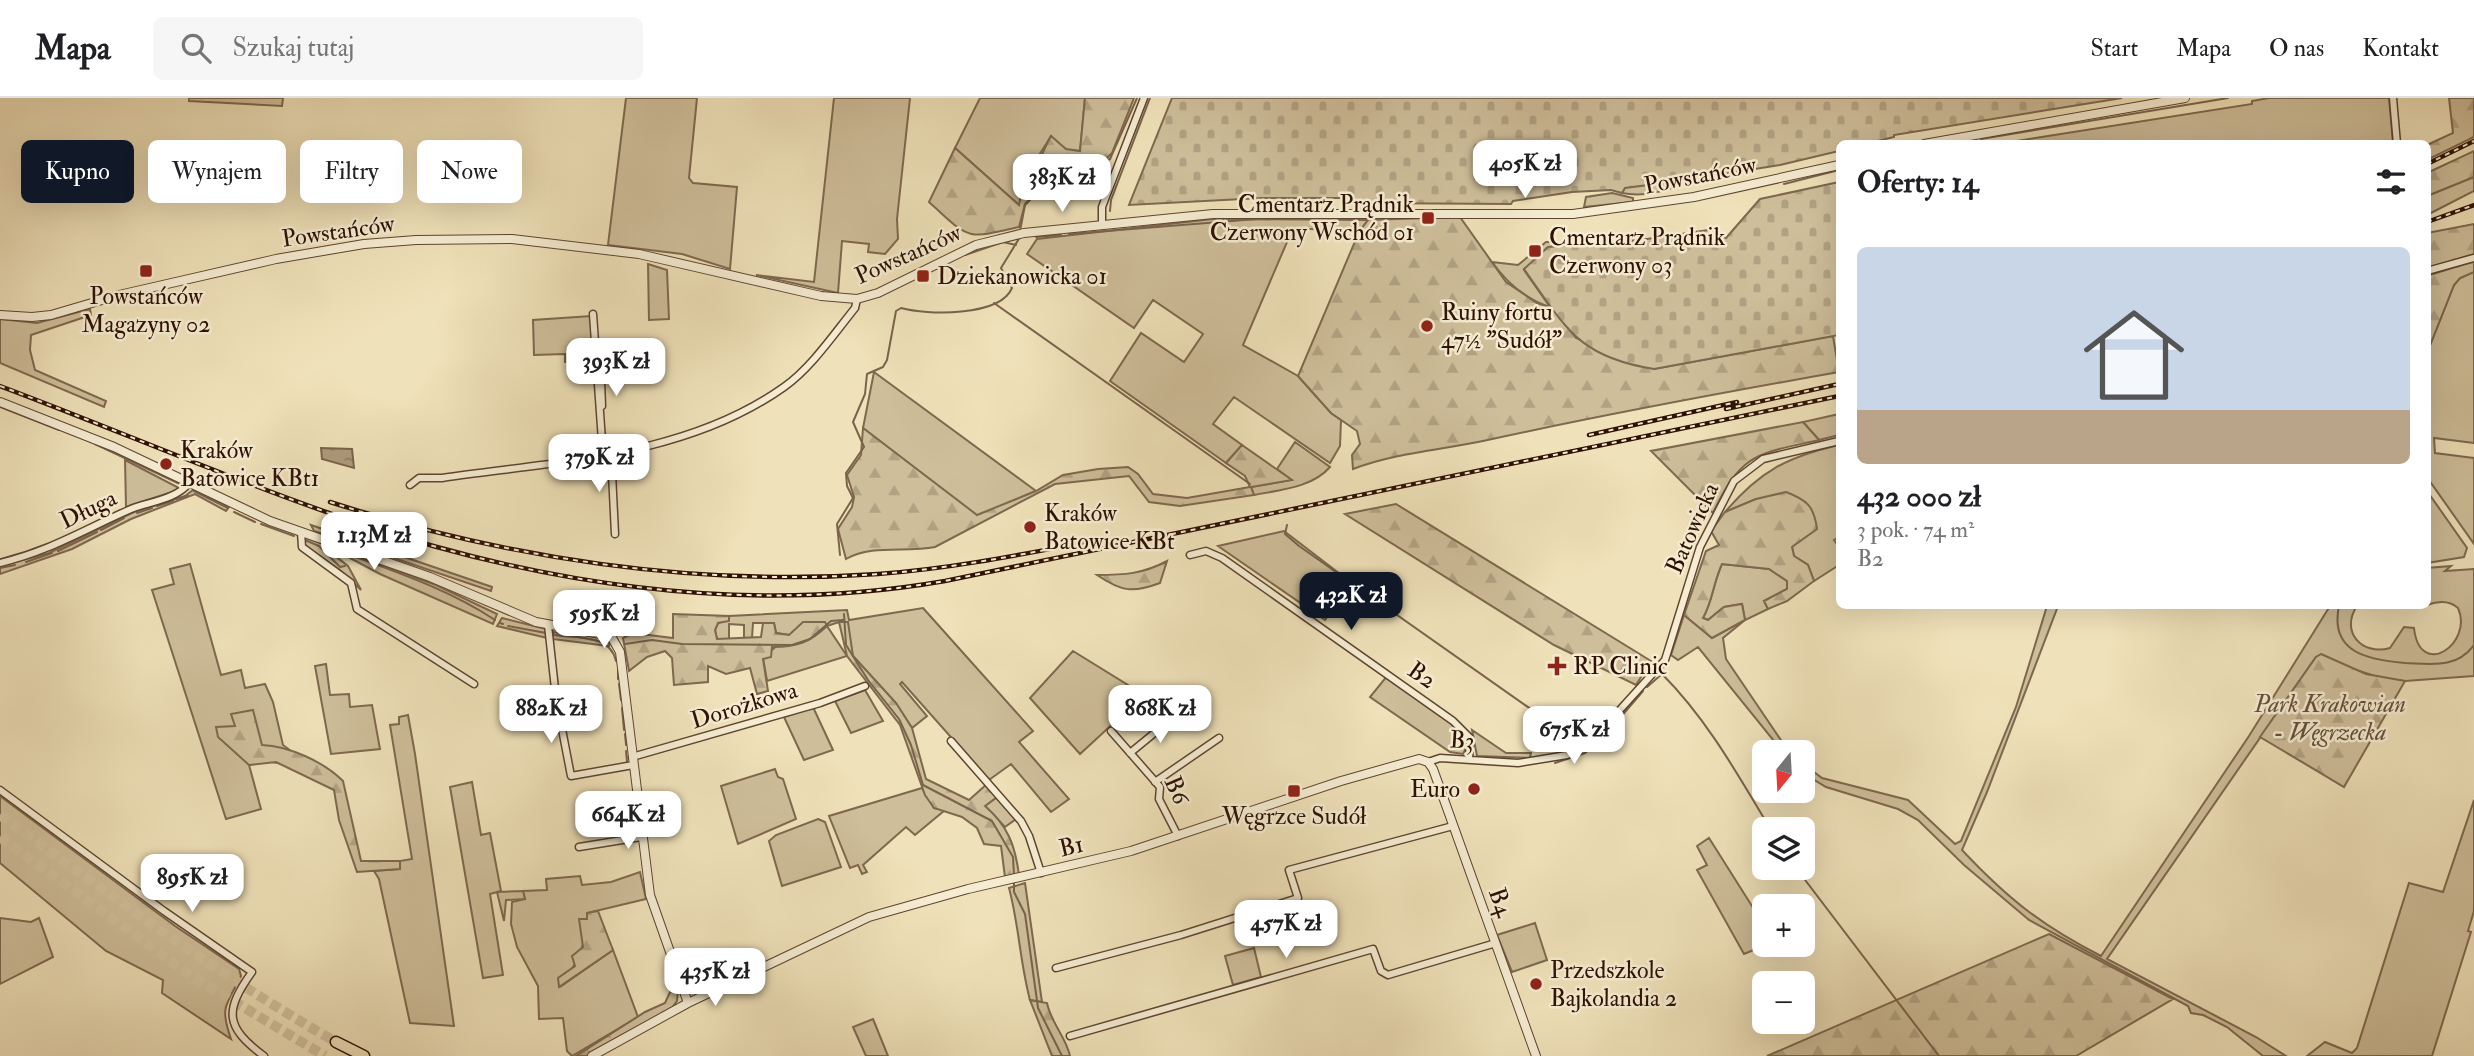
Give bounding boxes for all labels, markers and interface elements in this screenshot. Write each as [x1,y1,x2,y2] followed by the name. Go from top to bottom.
[153,17,643,80] search box
[35,28,111,69] text: Mapa
[177,29,215,67] icon: search
[233,32,354,64] text: Szukaj tutaj
[2090,33,2138,64] text: Start
[2176,33,2231,64] text: Mapa
[2269,33,2324,64] text: O nas
[2362,33,2439,64] text: Kontakt
[21,140,134,203] chip: Kupno
[148,140,286,203] chip: Wynajem
[300,140,403,203] chip: Filtry
[417,140,522,203] chip: Nowe
[1460,140,1590,200] pin: 405K zł
[1489,148,1561,177] text: 405K zł
[1641,149,1760,202] street label: Powstańców
[997,155,1127,214] pin: 383K zł
[1029,162,1095,191] text: 383K zł
[2372,163,2410,201] icon: filters
[1857,164,1978,201] text: Oferty: 14
[1210,189,1414,248] place label: Cmentarz Prądnik Czerwony Wschód 01
[280,208,398,255] street label: Powstańców
[1420,210,1436,226] marker: Cmentarz Prądnik Czerwony Wschód 01
[850,217,967,292] street label: Powstańców
[1549,222,1726,281] place label: Cmentarz Prądnik Czerwony 03
[1527,243,1543,259] marker: Cmentarz Prądnik Czerwony 03
[937,261,1107,292] place label: Dziekanowicka 01
[138,263,154,279] marker: Powstańców Magazyny 02
[915,268,931,284] marker: Dziekanowicka 01
[82,281,210,340] place label: Powstańców Magazyny 02
[2071,292,2197,418] icon: home
[1441,297,1563,356] place label: Ruiny fortu 47½ "Sudół"
[1419,318,1435,334] marker: Ruiny fortu 47½ "Sudół"
[551,338,681,398] pin: 393K zł
[582,346,650,375] text: 393K zł
[534,434,664,494] pin: 379K zł
[180,435,319,494] place label: Kraków Batowice KBt1
[564,442,634,471] text: 379K zł
[158,456,174,472] marker: Kraków Batowice KBt1
[1659,477,1727,579] street label: Batowicka
[1857,478,1981,515] text: 432 000 zł
[55,482,123,536] street label: Długa
[1044,498,1175,557] place label: Kraków Batowice KBt
[302,512,446,572] pin: 1.13M zł
[1857,515,1974,544] text: 3 pok. · 74 m²
[1022,519,1038,535] marker: Kraków Batowice KBt
[337,520,411,549] text: 1.13M zł
[1857,544,1884,573] text: B2
[1286,573,1416,632] pin: 432K zł
[1316,580,1386,609] text: 432K zł
[539,590,669,650] pin: 595K zł
[569,598,639,627] text: 595K zł
[1573,651,1668,682] place label: RP Clinic
[1401,655,1442,696] street label: B2
[1547,656,1567,676] marker: RP Clinic
[687,674,802,736] street label: Dorożkowa
[486,686,616,745] pin: 882K zł
[1095,686,1225,745] pin: 868K zł
[2253,689,2406,748] park label: Park Krakowian - Węgrzecka
[515,693,587,722] text: 882K zł
[1124,693,1196,722] text: 868K zł
[1509,706,1639,766] pin: 675K zł
[1539,714,1609,743] text: 675K zł
[1449,724,1475,757] street label: B3
[1752,740,1815,803] north arrow
[1752,740,1815,1034] map controls
[1157,771,1197,811] street label: B6
[1410,774,1460,805] place label: Euro
[1466,781,1482,797] marker: Euro
[1286,783,1302,799] marker: Węgrzce Sudół
[563,792,693,851] pin: 664K zł
[591,799,665,828] text: 664K zł
[1221,801,1367,832] place label: Węgrzce Sudół
[1752,817,1815,880] button: layers
[1056,829,1087,864] street label: B1
[127,854,257,914] pin: 895K zł
[157,862,227,891] text: 895K zł
[1481,883,1520,922] street label: B4
[1752,894,1815,957] button: +
[1221,900,1351,960] pin: 457K zł
[1251,908,1322,937] text: 457K zł
[650,948,780,1008] pin: 435K zł
[1550,955,1677,1014] place label: Przedszkole Bajkolandia 2
[680,956,750,985] text: 435K zł
[1752,971,1815,1034] button: −
[1528,976,1544,992] marker: Przedszkole Bajkolandia 2

